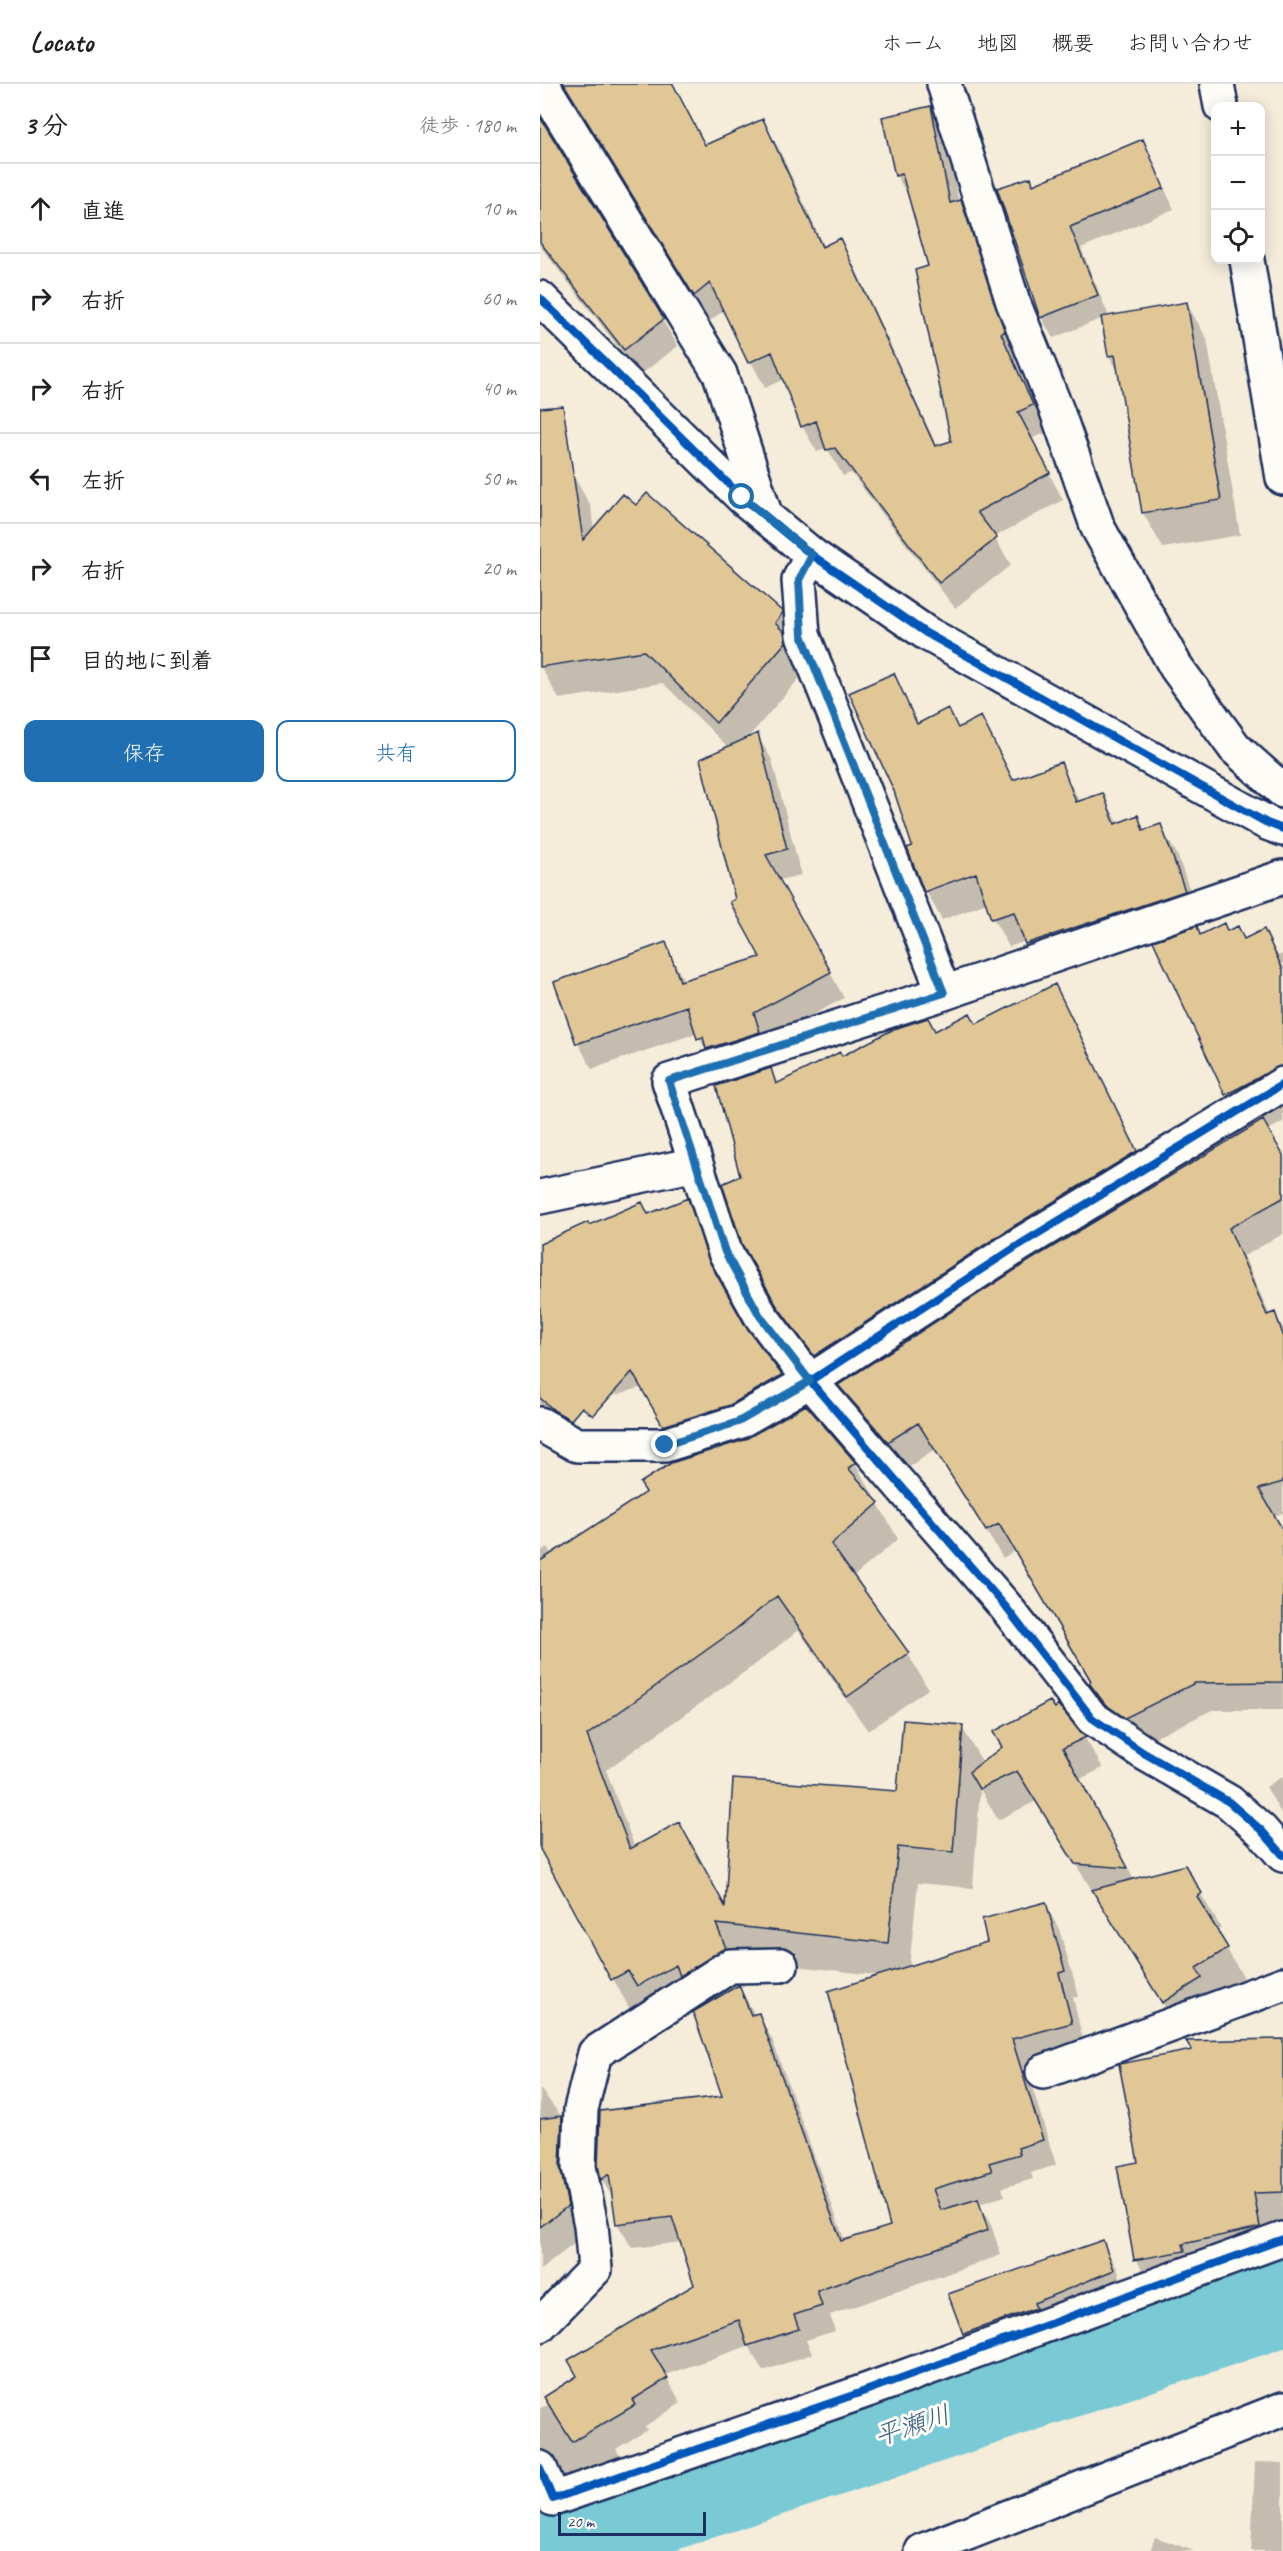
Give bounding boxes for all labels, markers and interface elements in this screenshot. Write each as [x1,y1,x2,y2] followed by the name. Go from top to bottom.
[30,24,93,59] text: Locato
[882,30,944,56] text: ホーム
[977,30,1019,56] text: 地図
[1052,30,1094,56] text: 概要
[1127,30,1253,56] text: お問い合わせ
[1211,102,1265,264] map controls
[1211,102,1265,156] button: +
[24,109,68,142] text: 3 分
[420,113,516,138] text: 徒歩 · 180 m
[1211,156,1265,210] button: −
[24,192,57,225] icon: ahead
[482,196,516,221] text: 10 m
[81,197,125,225] text: 直進
[1211,210,1265,264] button: locate
[24,282,57,315] icon: right
[482,286,516,311] text: 60 m
[81,287,125,315] text: 右折
[24,372,57,405] icon: right
[482,376,516,401] text: 40 m
[81,377,125,405] text: 右折
[24,462,57,495] icon: left
[482,466,516,491] text: 50 m
[81,467,125,495] text: 左折
[728,483,754,509] route start
[24,552,57,585] icon: right
[482,556,516,581] text: 20 m
[81,557,125,585] text: 右折
[24,642,57,675] icon: arrive
[81,647,213,675] text: 目的地に到着
[24,720,264,782] button: 保存
[276,720,516,782] button: 共有
[651,1431,677,1457] route end
[870,2398,954,2453] water label: 平瀬川
[558,2509,706,2536] scale bar
[567,2512,594,2532] text: 20 m

